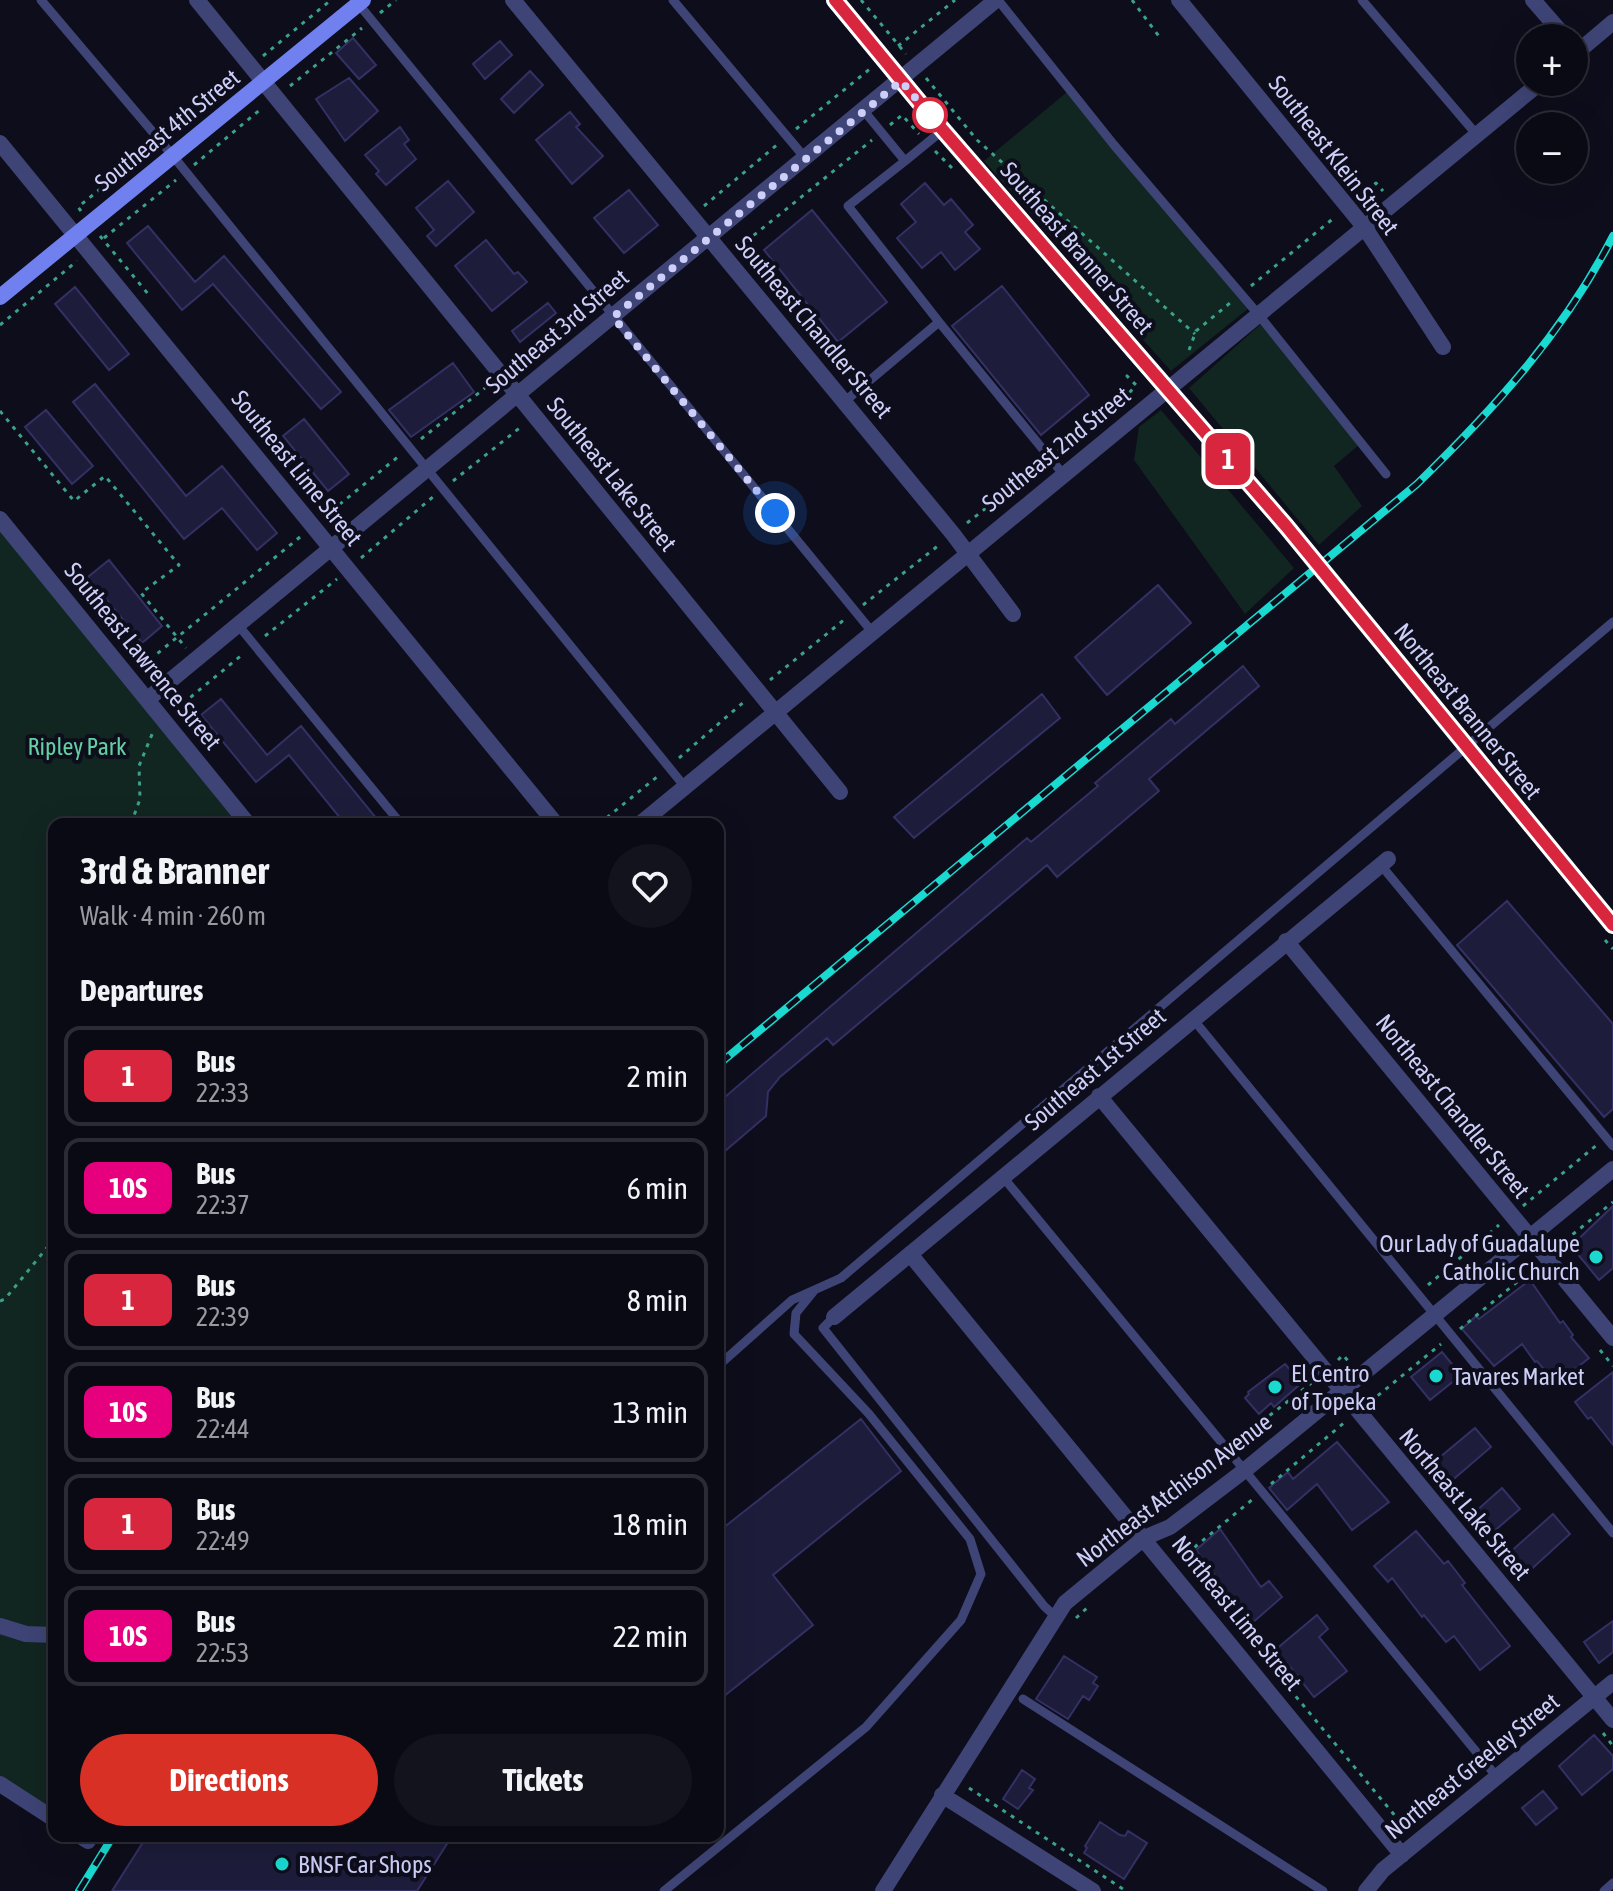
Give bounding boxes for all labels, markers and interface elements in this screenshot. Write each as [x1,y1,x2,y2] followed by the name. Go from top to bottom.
[1516,24,1588,184] map controls
[1516,24,1588,96] button: +
[89,63,245,197] street label: Southeast 4th Street
[1264,70,1404,240] street label: Southeast Klein Street
[913,98,947,132] unlabelled marker
[1516,112,1588,184] button: −
[995,157,1159,339] street label: Southeast Branner Street
[730,231,898,423] street label: Southeast Chandler Street
[480,263,634,399] street label: Southeast 3rd Street
[977,381,1135,517] street label: Southeast 2nd Street
[226,385,368,551] street label: Southeast Lime Street
[542,392,682,556] street label: Southeast Lake Street
[1202,433,1254,485] line badge: 1
[1221,443,1235,475] text: 1
[755,493,795,533] your location
[59,557,227,755] street label: Southeast Lawrence Street
[1389,618,1547,804] street label: Northeast Branner Street
[28,733,127,760] park label: Ripley Park
[608,844,692,928] button: heart
[80,849,269,892] text: 3rd & Branner
[80,901,266,931] text: Walk · 4 min · 260 m
[80,973,203,1007] text: Departures
[1019,1002,1171,1136] street label: Southeast 1st Street
[1371,1009,1535,1203] street label: Northeast Chandler Street
[196,1044,235,1078] text: Bus
[627,1059,688,1093] text: 2 min
[121,1060,135,1092] text: 1
[196,1078,250,1108] text: 22:33
[196,1156,235,1190] text: Bus
[627,1171,688,1205] text: 6 min
[109,1172,147,1204] text: 10S
[196,1190,250,1220] text: 22:37
[1380,1230,1580,1285] place label: Our Lady of Guadalupe Catholic Church
[1587,1248,1605,1266] marker: Our Lady of Guadalupe Catholic Church
[196,1268,235,1302] text: Bus
[627,1283,688,1317] text: 8 min
[121,1284,135,1316] text: 1
[196,1302,250,1332] text: 22:39
[1291,1360,1377,1415] place label: El Centro of Topeka
[1452,1363,1585,1390] place label: Tavares Market
[1427,1367,1445,1385] marker: Tavares Market
[1266,1378,1284,1396] marker: El Centro of Topeka
[196,1380,235,1414] text: Bus
[613,1395,688,1429] text: 13 min
[109,1396,147,1428] text: 10S
[1071,1408,1277,1572] street label: Northeast Atchison Avenue
[196,1414,250,1444] text: 22:44
[1394,1423,1536,1585] street label: Northeast Lake Street
[196,1492,235,1526] text: Bus
[613,1507,688,1541] text: 18 min
[121,1508,135,1540] text: 1
[196,1526,250,1556] text: 22:49
[1167,1530,1307,1696] street label: Northeast Lime Street
[196,1604,235,1638] text: Bus
[613,1619,688,1653] text: 22 min
[109,1620,147,1652] text: 10S
[196,1638,250,1668] text: 22:53
[1380,1688,1564,1844] street label: Northeast Greeley Street
[80,1734,378,1826] button: Directions
[394,1734,692,1826] button: Tickets
[298,1851,432,1878] place label: BNSF Car Shops
[273,1855,291,1873] marker: BNSF Car Shops

